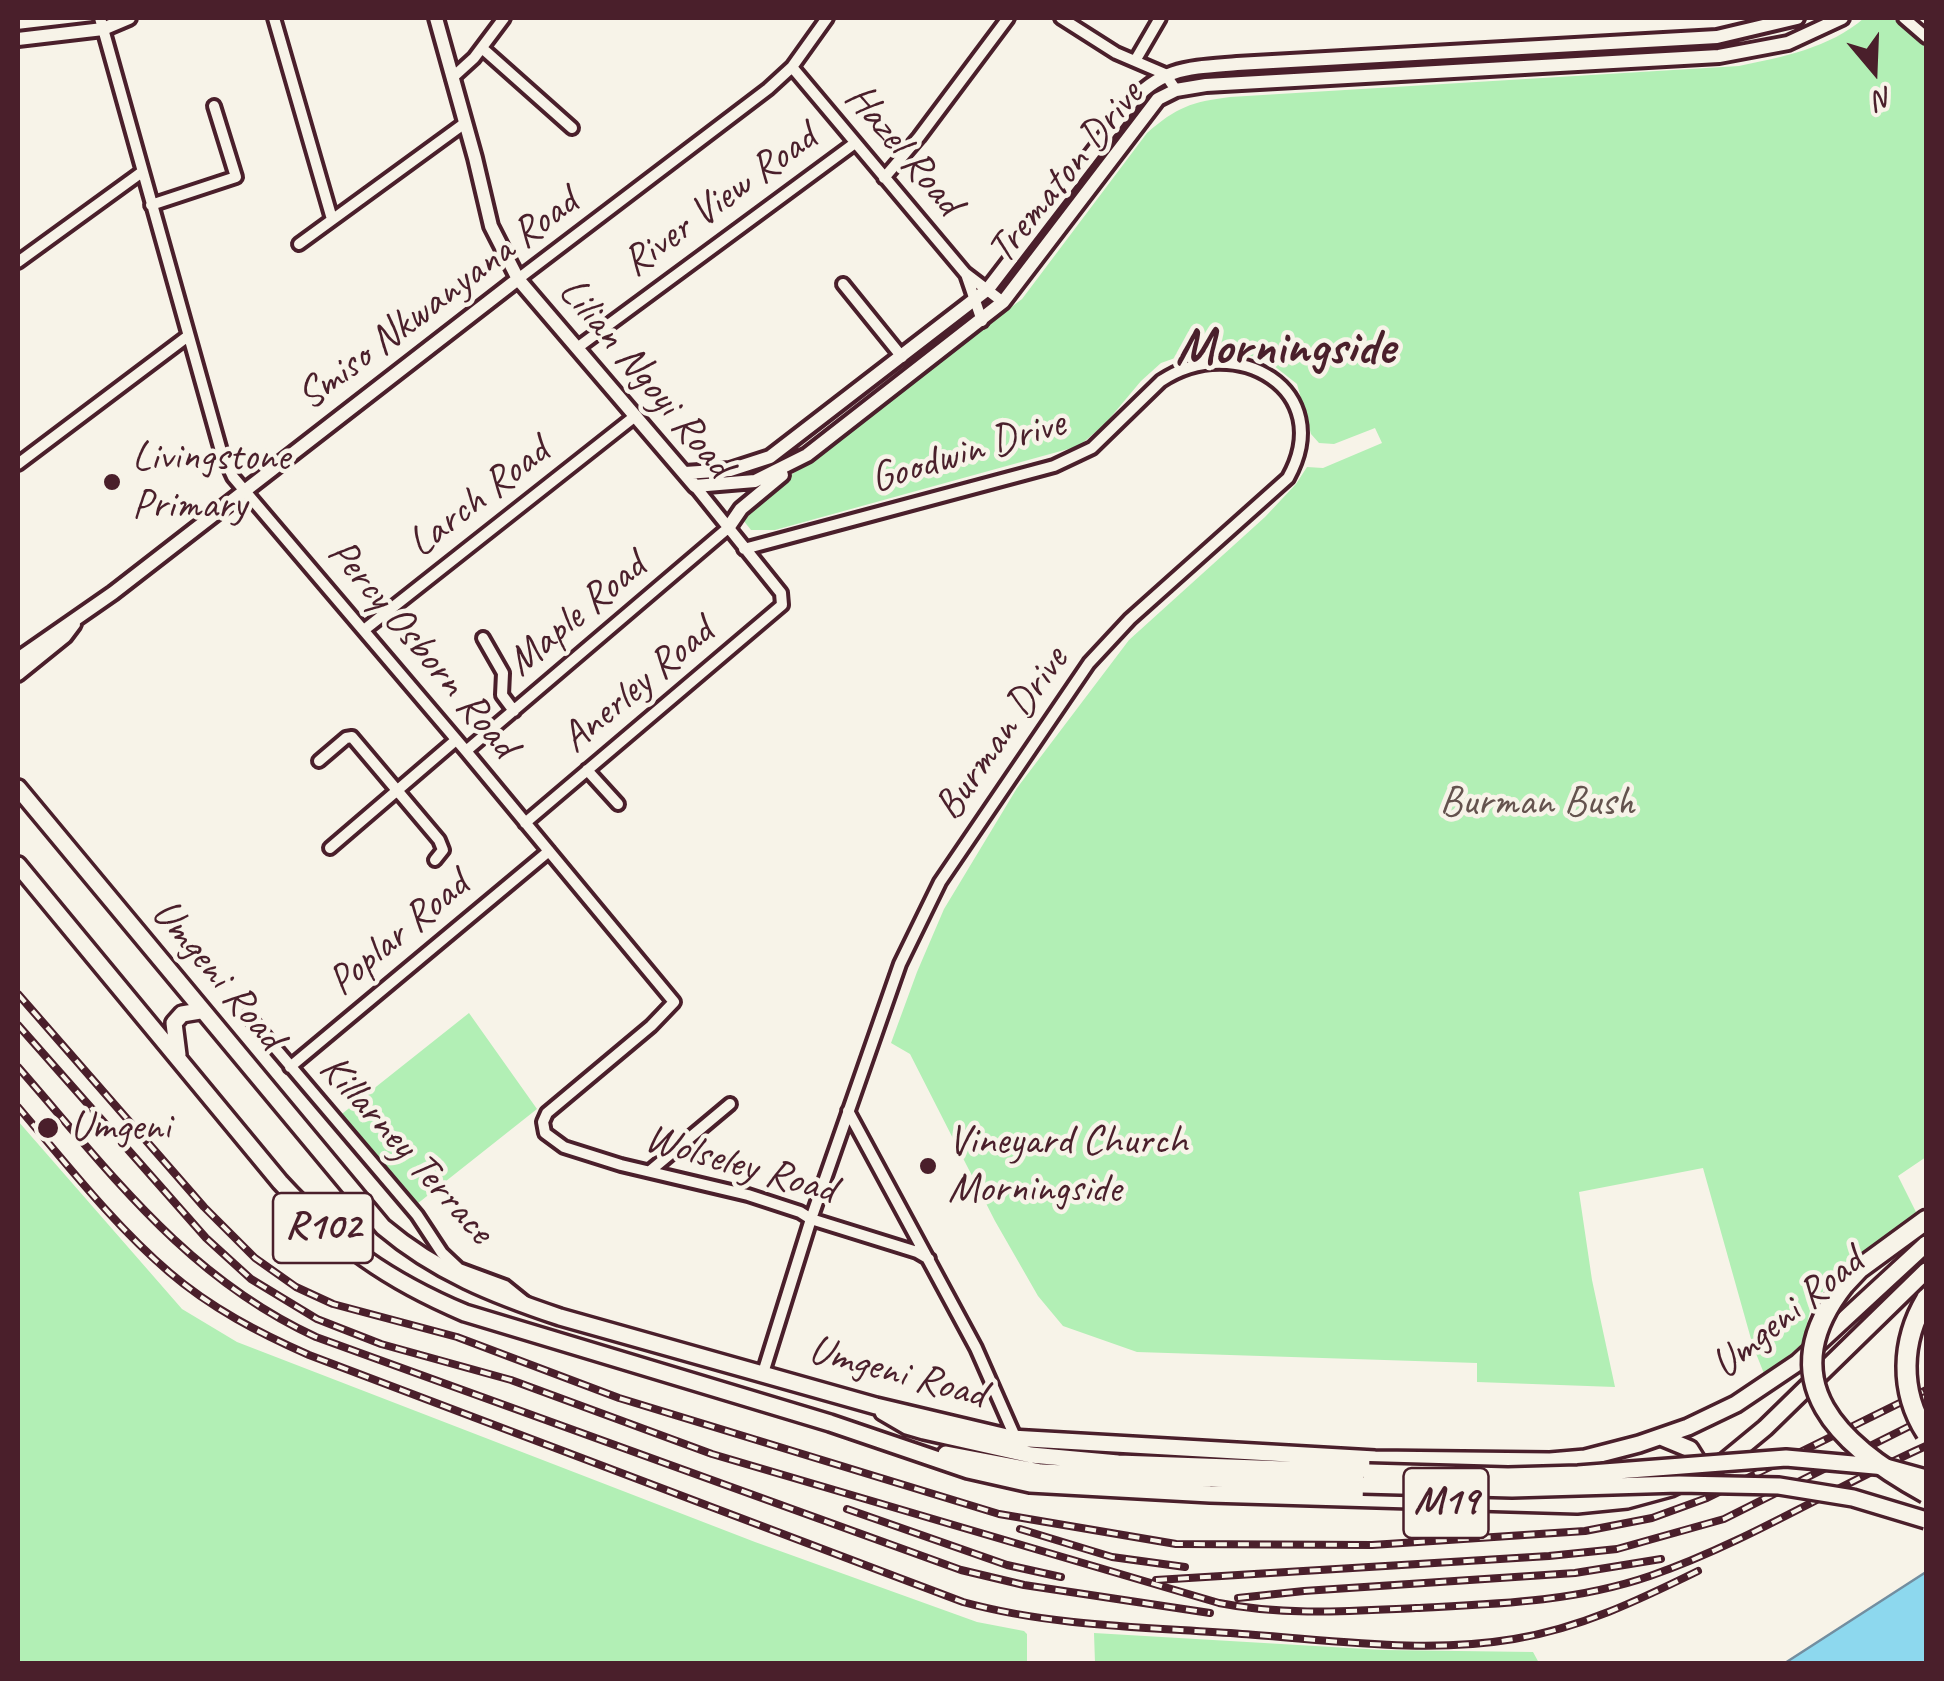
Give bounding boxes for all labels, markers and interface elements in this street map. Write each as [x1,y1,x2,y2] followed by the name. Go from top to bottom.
[1824,20,1924,120] north arrow
[977,71,1155,275] street label: Trematon Drive
[833,74,973,226] street label: Hazel Road
[1870,79,1898,118] text: N
[613,114,827,288] street label: River View Road
[287,178,589,422] street label: Smiso Nkwanyana Road
[547,268,743,488] street label: Lilian Ngoyi Road
[1176,318,1394,380] district label: Morningside
[865,399,1071,505] street label: Goodwin Drive
[398,427,560,569] street label: Larch Road
[132,433,290,532] place label: Livingstone Primary
[101,471,123,493] marker: Livingstone Primary
[316,529,528,769] street label: Percy Osborn Road
[497,542,657,688] street label: Maple Road
[551,608,725,764] street label: Anerley Road
[924,638,1080,830] street label: Burman Drive
[1440,778,1634,828] park label: Burman Bush
[318,861,480,1007] street label: Poplar Road
[140,890,294,1060] street label: Umgeni Road
[308,1045,504,1255] street label: Killarney Terrace
[70,1103,170,1153] place label: Umgeni
[639,1114,841,1216] street label: Wolseley Road
[35,1115,61,1141] marker: Umgeni
[948,1117,1187,1216] place label: Vineyard Church Morningside
[917,1155,939,1177] marker: Vineyard Church Morningside
[273,1193,373,1263] road number: R102
[1702,1238,1874,1390] street label: Umgeni Road
[803,1325,991,1421] street label: Umgeni Road
[1404,1468,1488,1538] road number: M19

